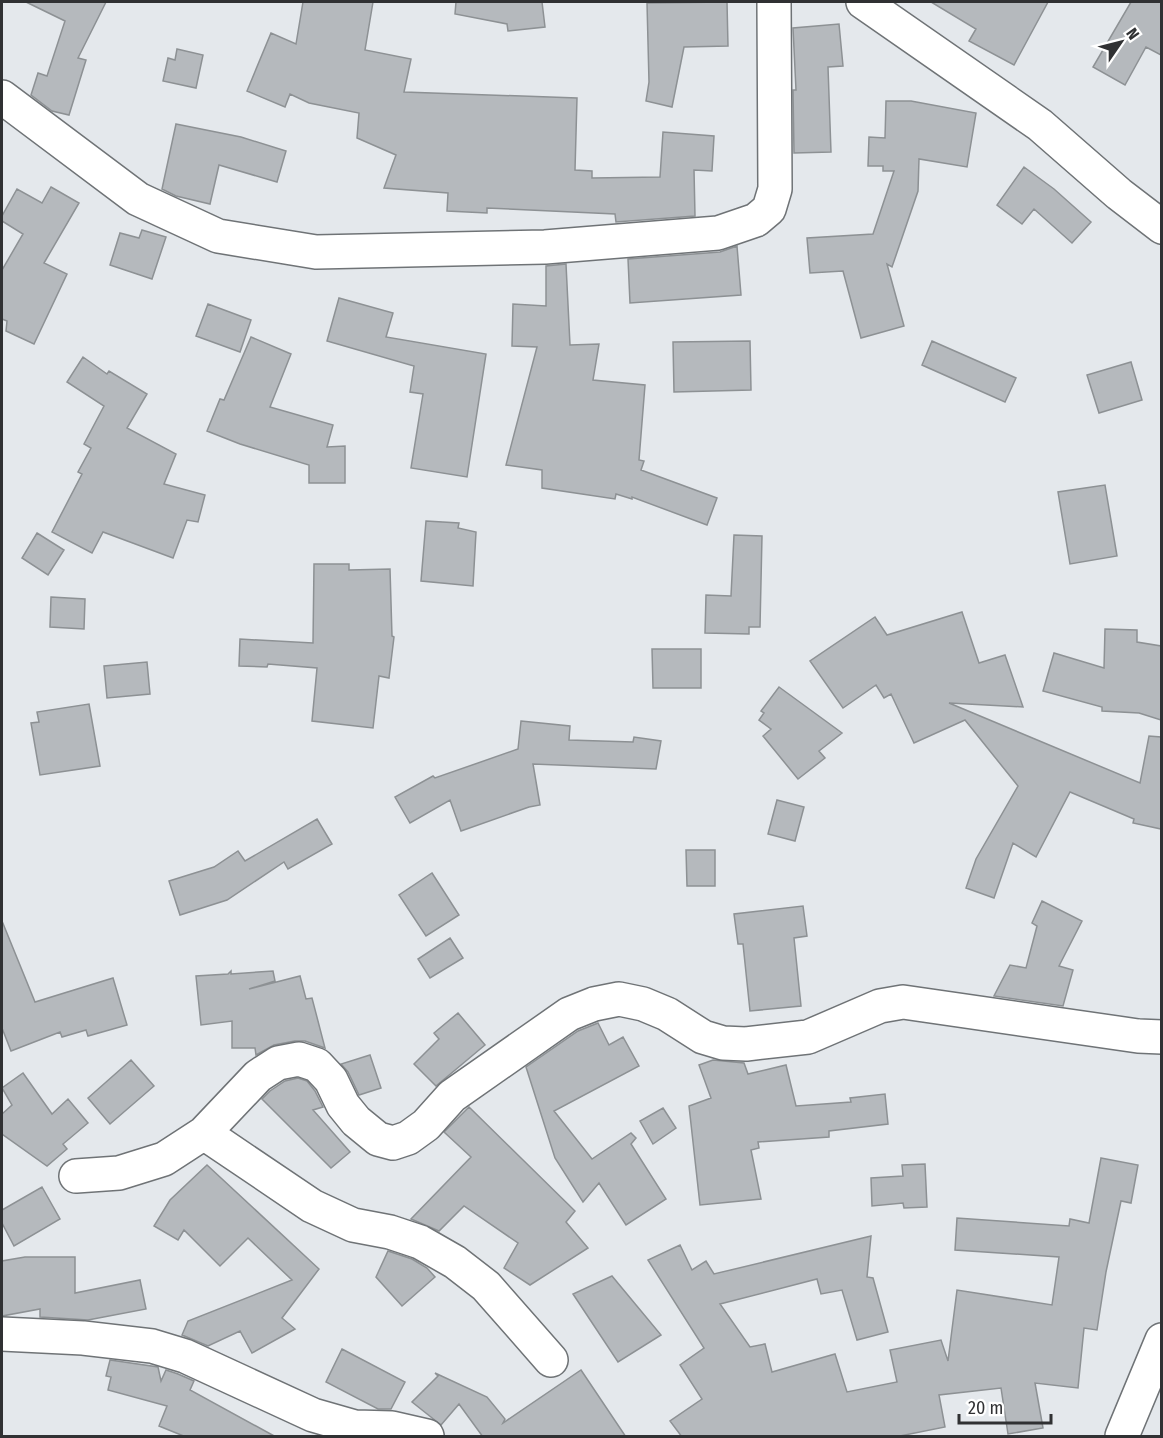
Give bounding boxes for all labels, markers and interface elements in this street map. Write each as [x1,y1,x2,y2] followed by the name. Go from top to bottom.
[1091,12,1151,72] north arrow
[1122,24,1143,43] text: N
[959,1387,1050,1425] scale bar
[968,1397,1003,1419] text: 20 m

